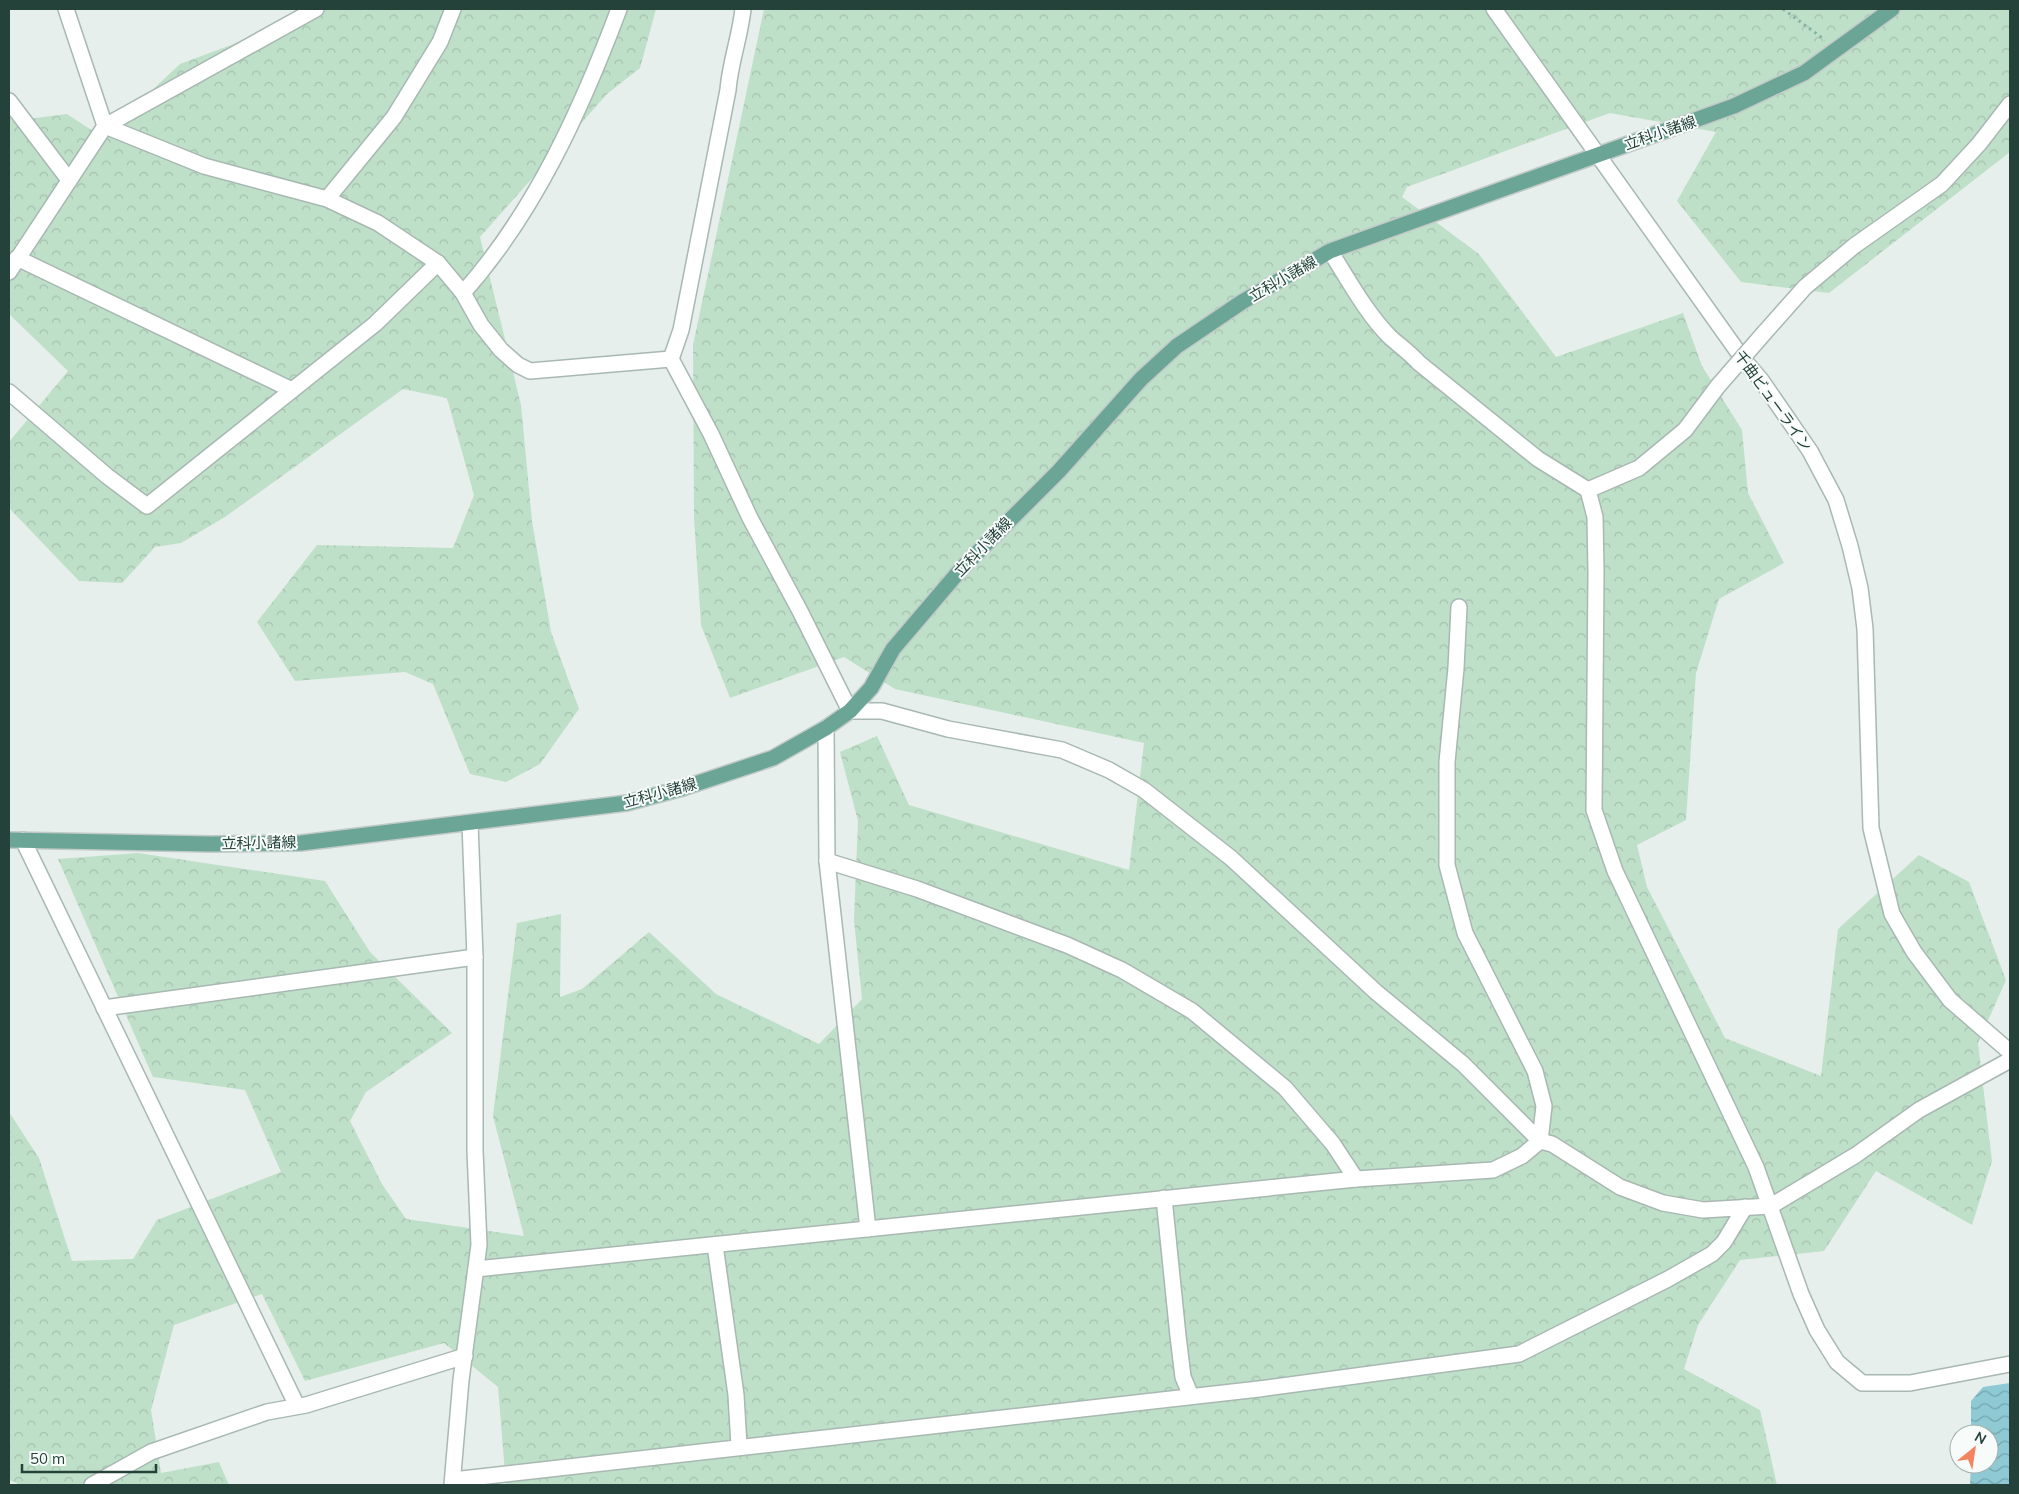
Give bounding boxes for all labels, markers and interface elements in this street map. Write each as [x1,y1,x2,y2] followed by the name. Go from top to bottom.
[1621,111,1698,154] street label: 立科小諸線
[1246,252,1320,306] street label: 立科小諸線
[1730,347,1816,455] street label: 千曲ビューライン
[950,513,1016,580] street label: 立科小諸線
[621,774,699,811] street label: 立科小諸線
[221,832,297,853] street label: 立科小諸線
[1949,1424,1999,1474] north arrow
[1971,1427,1990,1448] text: N
[22,1442,156,1474] scale bar
[30,1449,65,1468] text: 50 m

